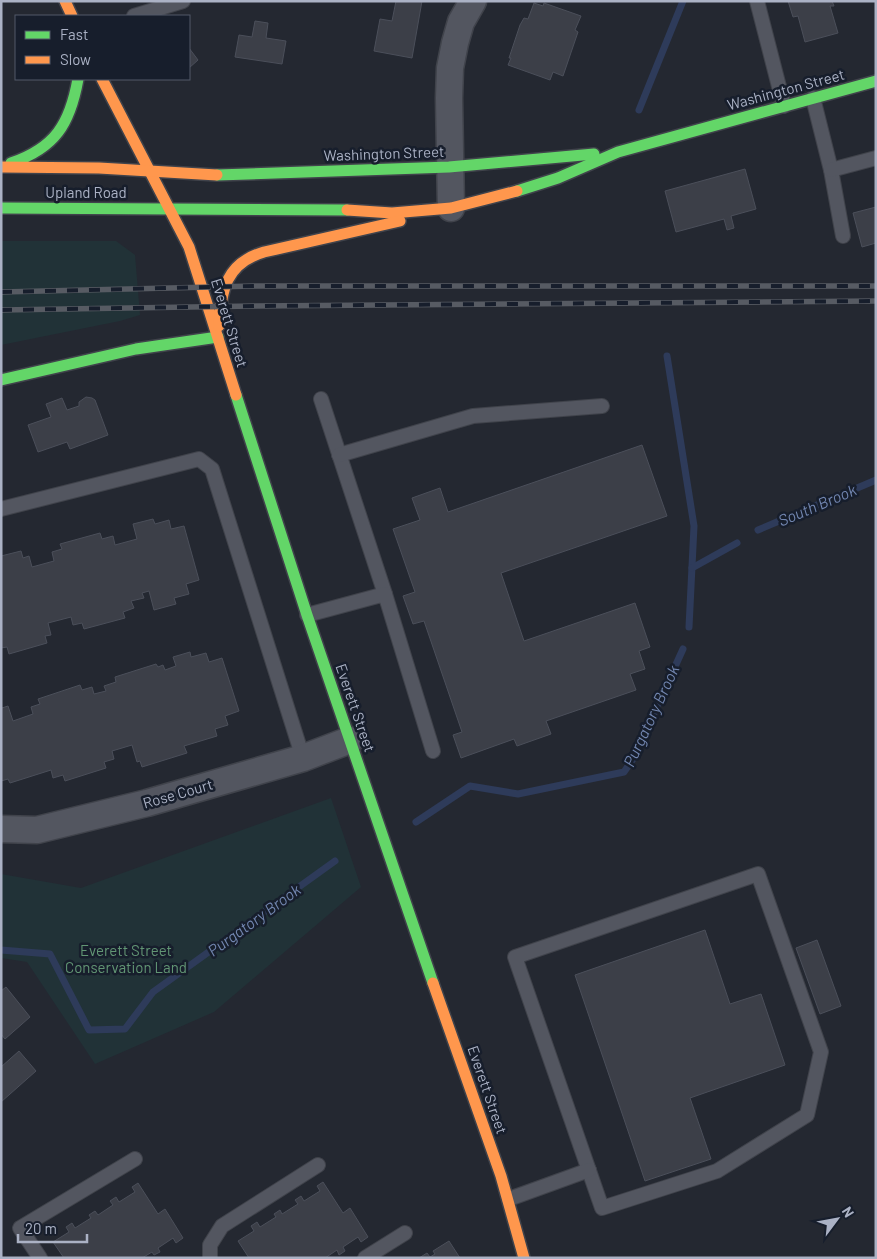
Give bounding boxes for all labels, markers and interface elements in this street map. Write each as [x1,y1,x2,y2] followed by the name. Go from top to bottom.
[15,15,190,80] legend
[60,25,88,43] text: Fast
[60,50,91,68] text: Slow
[725,65,846,113] street label: Washington Street
[323,142,445,164] street label: Washington Street
[45,183,127,201] street label: Upland Road
[208,276,252,369] street label: Everett Street
[775,479,859,529] water label: South Brook
[332,661,379,754] street label: Everett Street
[619,662,682,770] water label: Purgatory Brook
[141,774,215,812] street label: Rose Court
[204,879,304,960] water label: Purgatory Brook
[65,941,187,976] park label: Everett Street Conservation Land
[464,1043,511,1136] street label: Everett Street
[812,1194,862,1244] north arrow
[839,1203,858,1220] text: N
[18,1212,86,1244] scale bar
[25,1219,57,1237] text: 20 m

